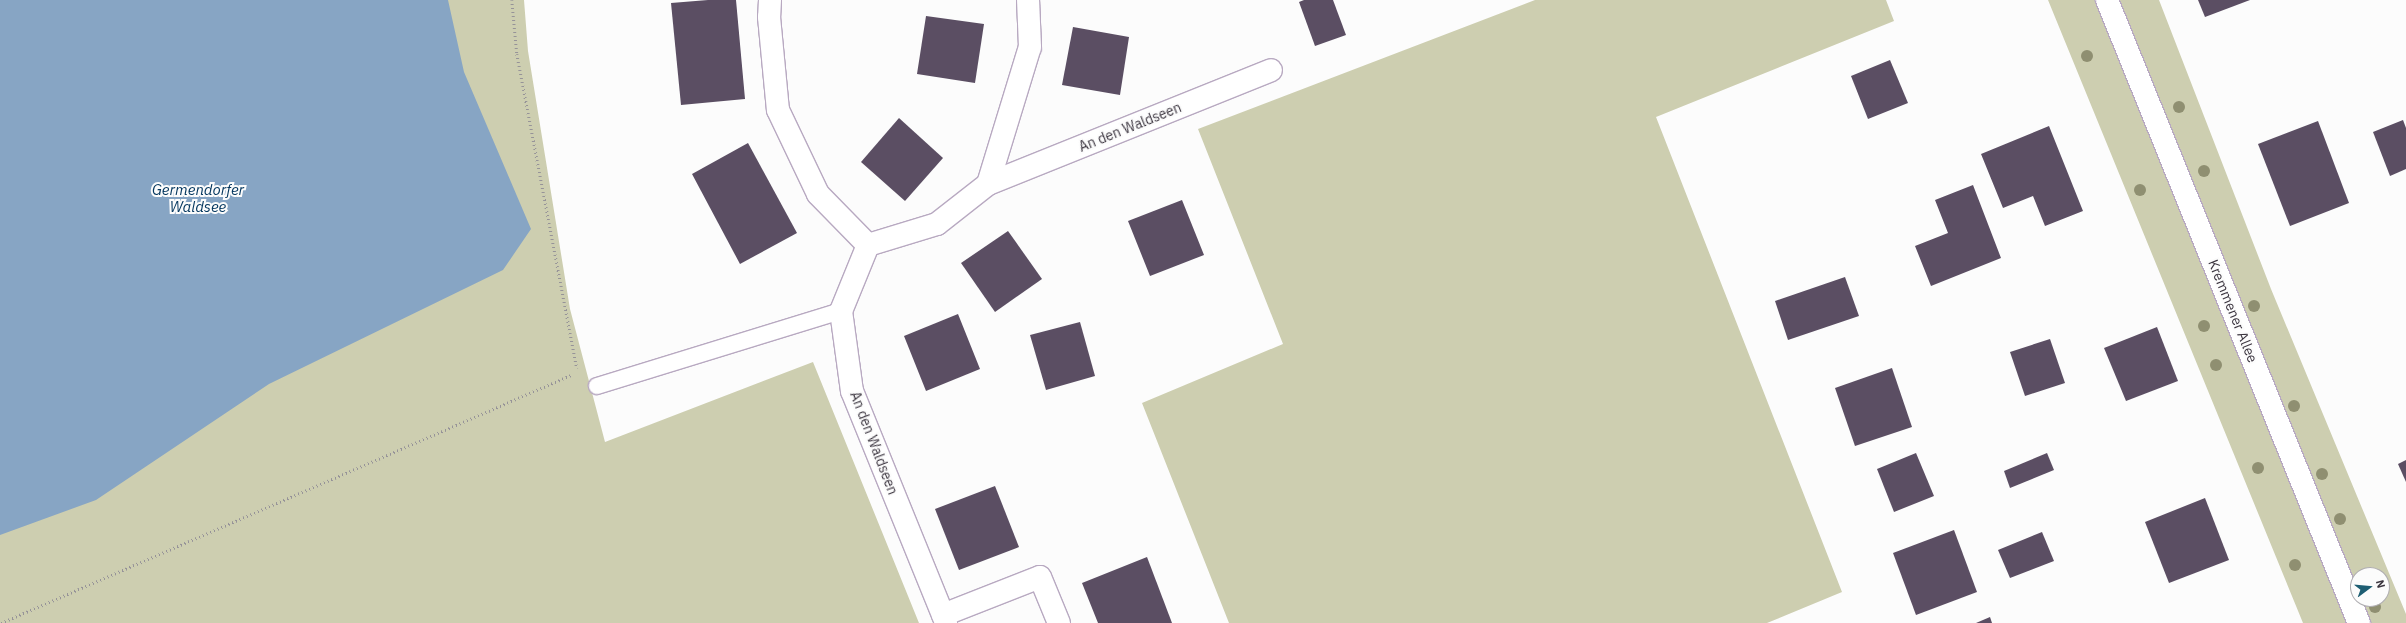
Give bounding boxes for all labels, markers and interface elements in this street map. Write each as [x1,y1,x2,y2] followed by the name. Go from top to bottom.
[1076,99,1184,155] street label: An den Waldseen
[152,180,244,215] water label: Germendorfer Waldsee
[2205,257,2261,365] street label: Kremmener Allee
[847,389,901,497] street label: An den Waldseen
[2350,567,2390,607] north arrow
[2373,578,2388,590] text: N

